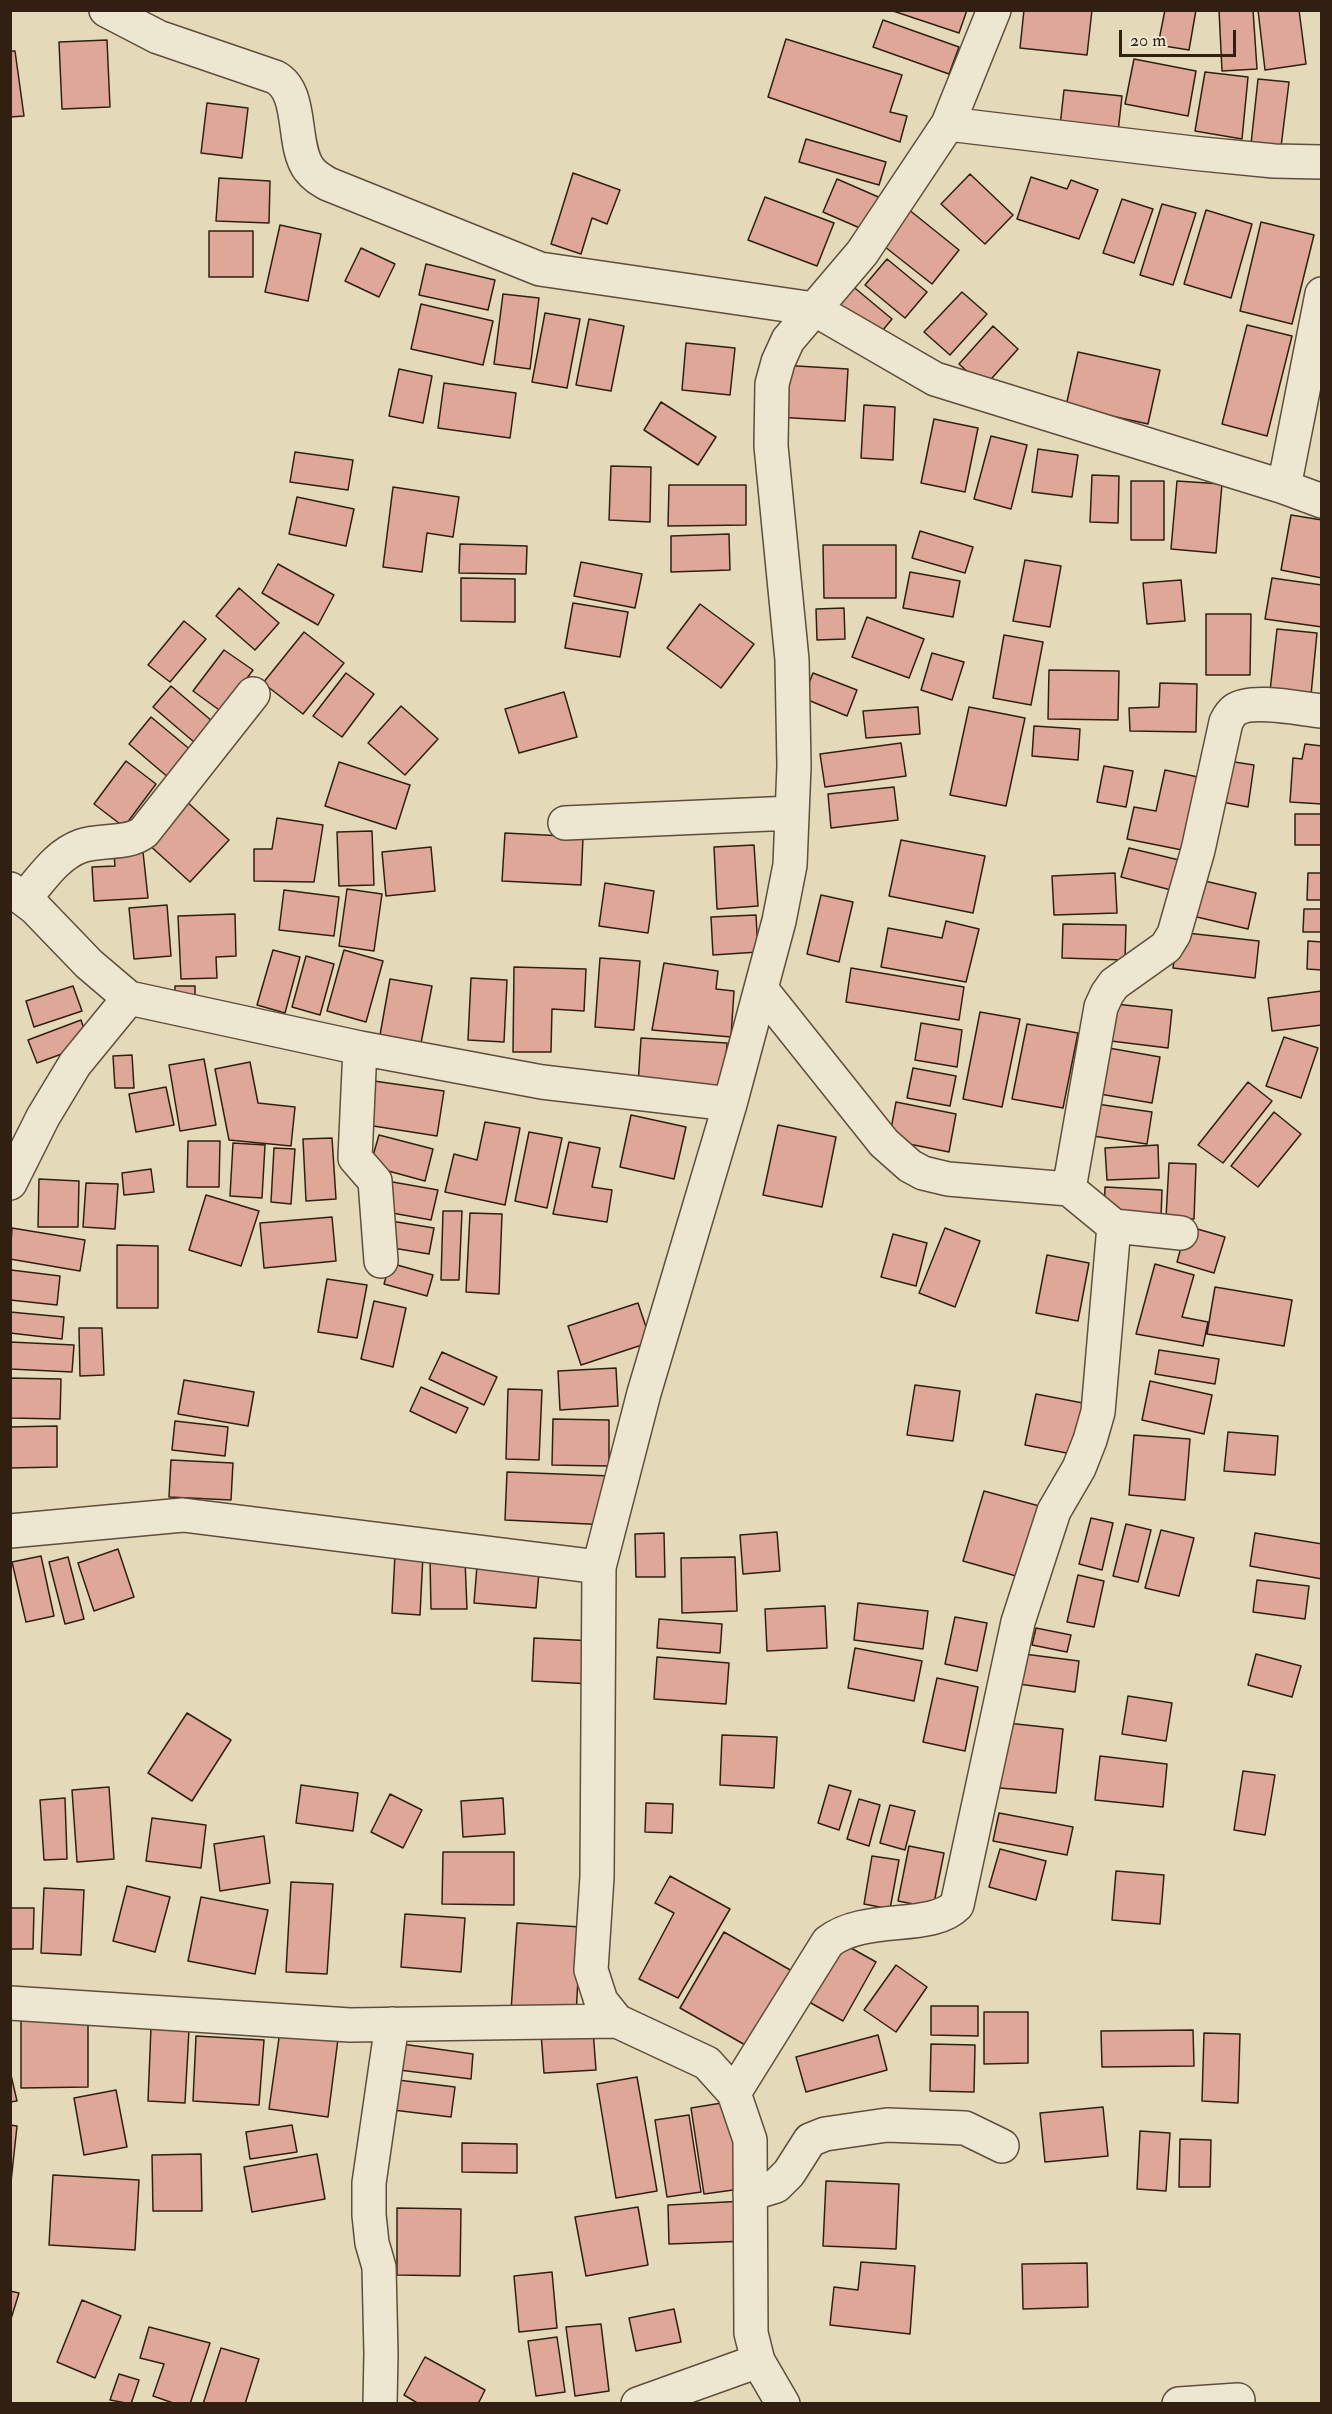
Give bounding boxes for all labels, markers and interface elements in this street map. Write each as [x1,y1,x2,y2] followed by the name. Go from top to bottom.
[1122,18,1239,56] scale bar
[1130,29,1166,52] text: 20 m

